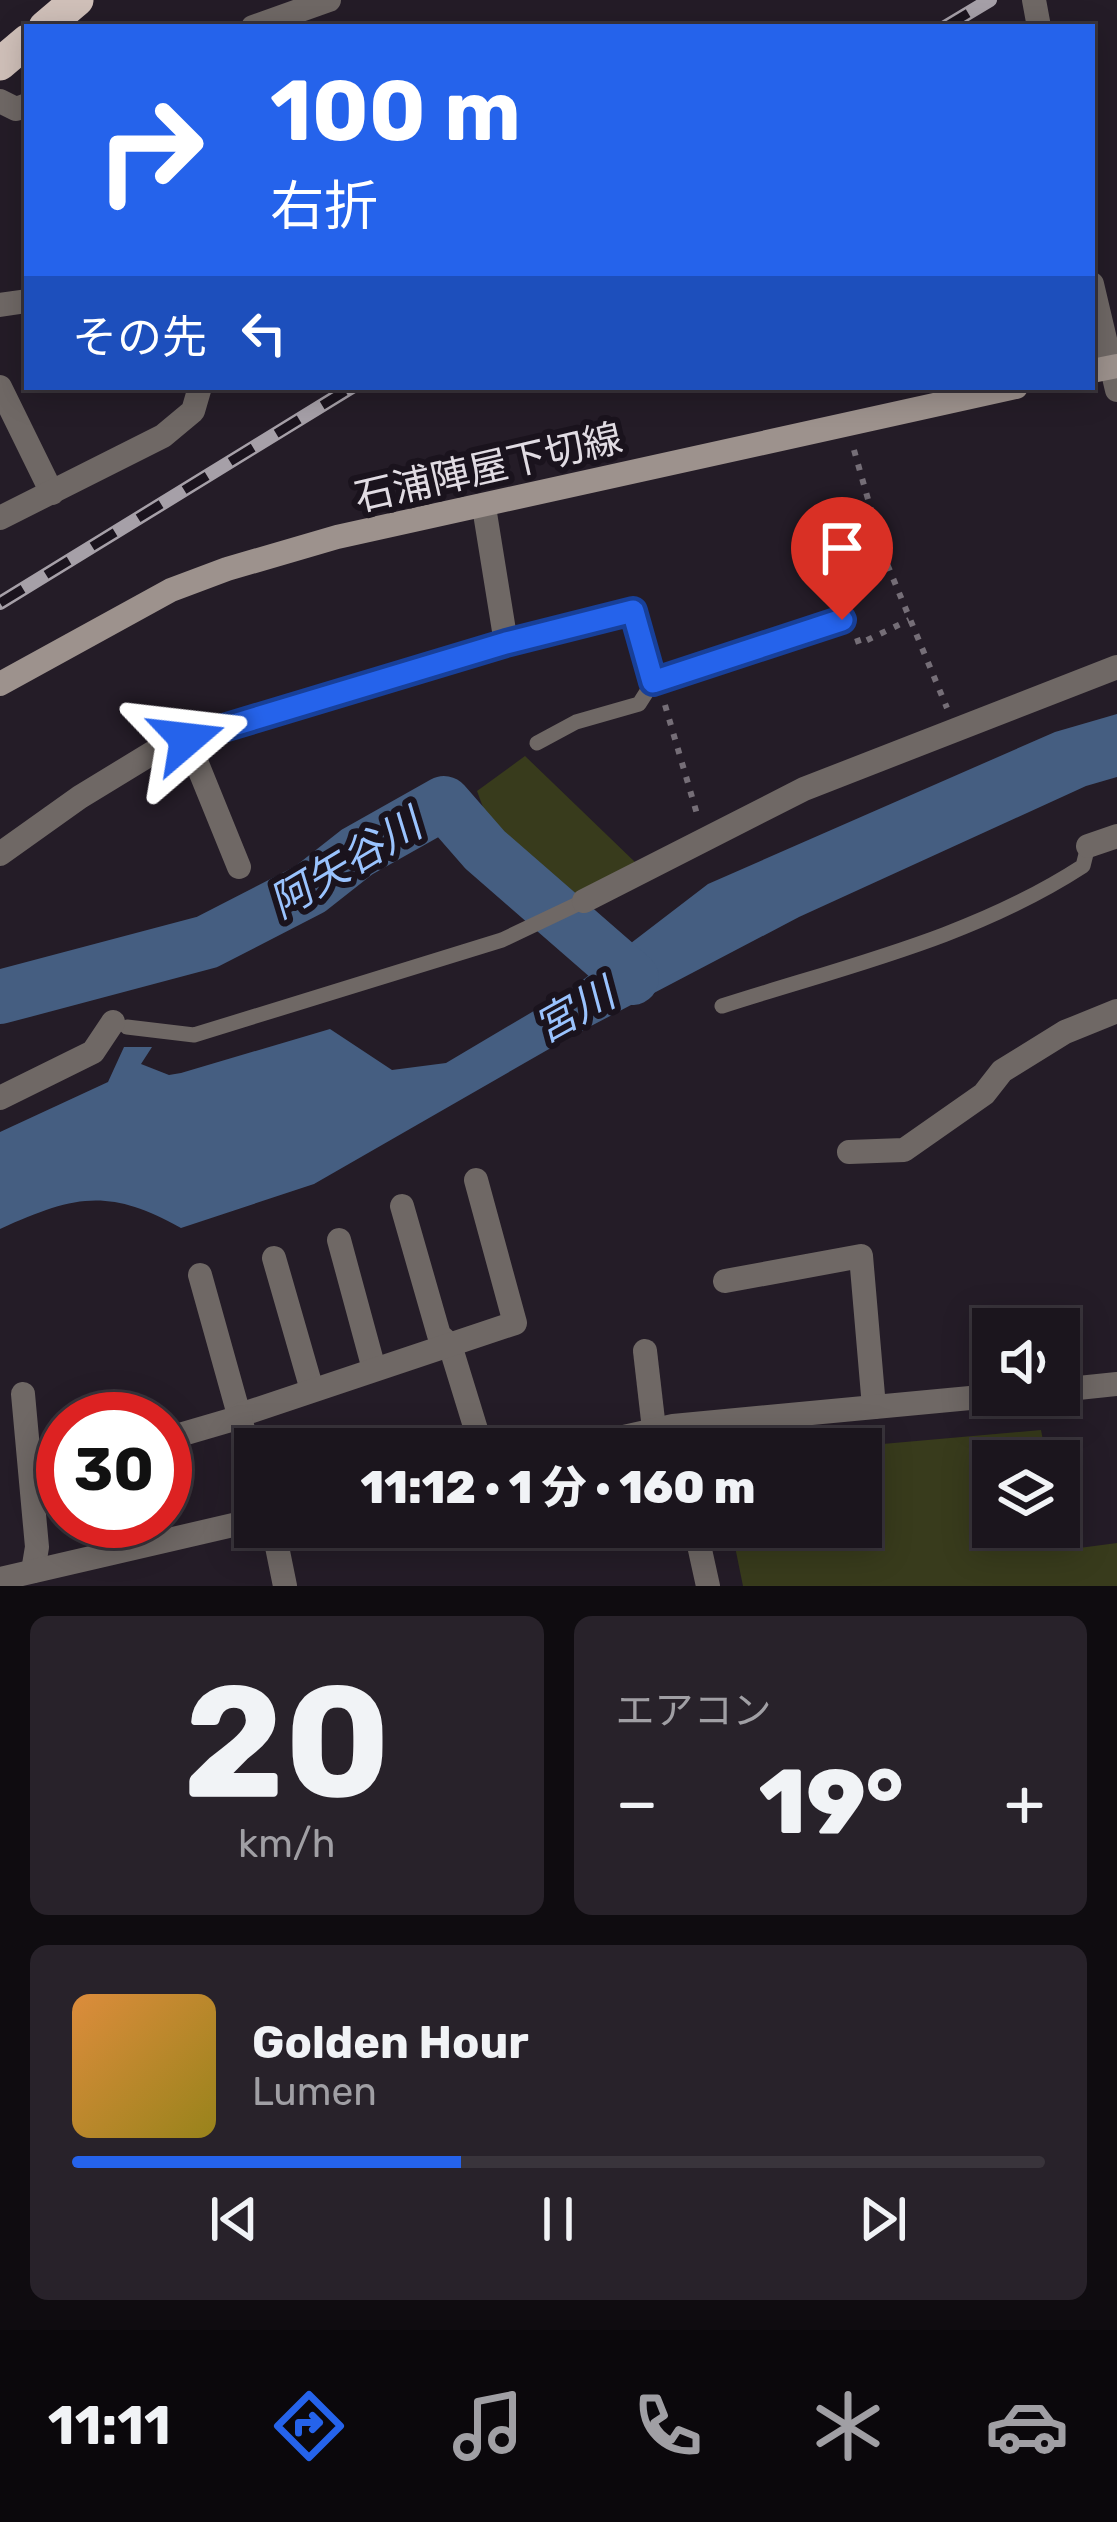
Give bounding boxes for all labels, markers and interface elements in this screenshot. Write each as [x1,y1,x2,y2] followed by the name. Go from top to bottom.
[270,61,521,161] text: 100 m
[72,72,228,228] icon: right
[270,175,378,239] text: 右折
[231,300,297,366] icon: left
[72,311,207,364] text: その先
[350,415,626,521] street label: 石浦陣屋下切線
[791,497,893,620] pin
[809,515,875,581] icon: arrive
[124,676,250,802] position arrow
[261,797,434,929] water label: 阿矢谷川
[526,967,627,1053] water label: 宮川
[972,1308,1080,1548] map controls
[972,1308,1080,1416] button: sound
[36,1392,192,1548] speed limit sign: 30
[972,1440,1080,1548] button: layers
[361,1461,755,1514] text: 11:12 · 1 分 · 160 m
[183,1650,390,1835] text: 20
[616,1688,772,1734] text: エアコン
[759,1749,904,1856] text: 19°
[616,1763,658,1842] text: −
[1004,1763,1045,1842] text: +
[238,1821,335,1867] text: km/h
[252,2016,529,2069] text: Golden Hour
[252,2069,377,2115] text: Lumen
[201,2186,267,2252] icon: previous
[525,2186,591,2252] icon: pause
[850,2186,916,2252] icon: next
[267,2384,351,2468] icon: directions
[446,2384,530,2468] icon: music
[626,2384,710,2468] icon: phone
[806,2384,890,2468] icon: climate
[985,2384,1069,2468] icon: car
[48,2394,171,2458] text: 11:11

